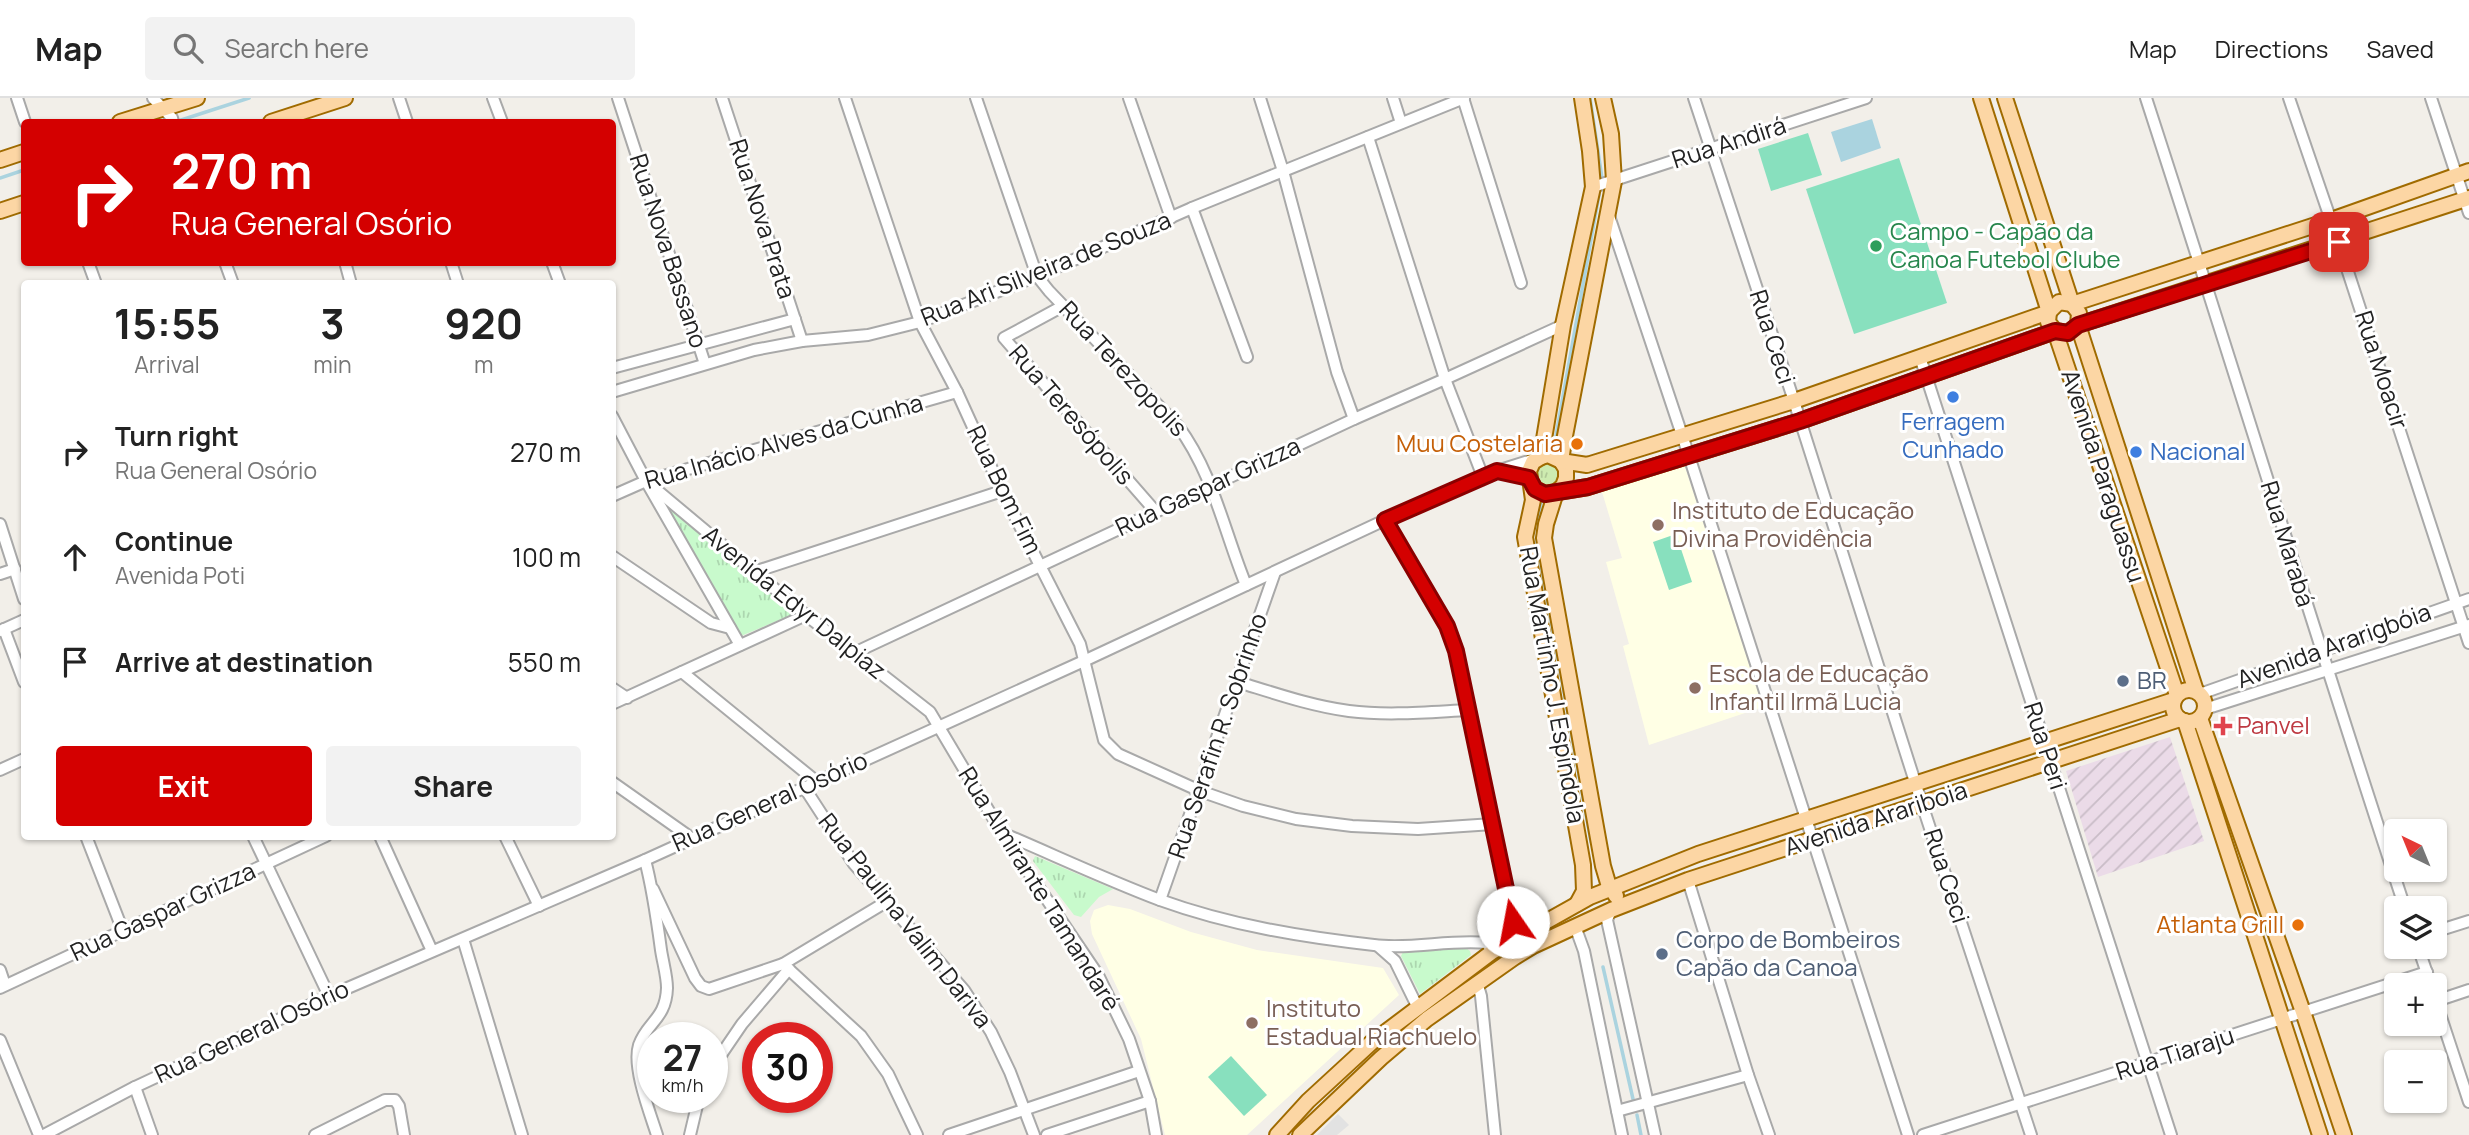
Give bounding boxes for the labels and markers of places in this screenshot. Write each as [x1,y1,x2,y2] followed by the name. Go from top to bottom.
[2309,212,2369,272] pin
[1890,214,2121,275] place label: Campo - Capão da Canoa Futebol Clube
[1868,238,1884,254] marker: Campo - Capão da Canoa Futebol Clube
[1945,389,1961,405] marker: Ferragem Cunhado
[1901,404,2005,465] place label: Ferragem Cunhado
[1396,426,1563,459] place label: Muu Costelaria
[2150,434,2246,467] place label: Nacional
[1569,436,1585,452] marker: Muu Costelaria
[2128,444,2144,460] marker: Nacional
[1672,493,1914,554] place label: Instituto de Educação Divina Providência
[1650,517,1666,533] marker: Instituto de Educação Divina Providência
[1709,656,1929,717] place label: Escola de Educação Infantil Irmã Lucia
[2137,663,2167,696] place label: BR
[2115,673,2131,689] marker: BR
[1687,680,1703,696] marker: Escola de Educação Infantil Irmã Lucia
[2237,708,2310,741] place label: Panvel
[2215,718,2231,734] marker: Panvel
[2156,907,2284,940] place label: Atlanta Grill
[2290,917,2306,933] marker: Atlanta Grill
[1676,922,1900,983] place label: Corpo de Bombeiros Capão da Canoa
[1654,946,1670,962] marker: Corpo de Bombeiros Capão da Canoa
[1266,991,1477,1052] place label: Instituto Estadual Riachuelo
[1244,1015,1260,1031] marker: Instituto Estadual Riachuelo

